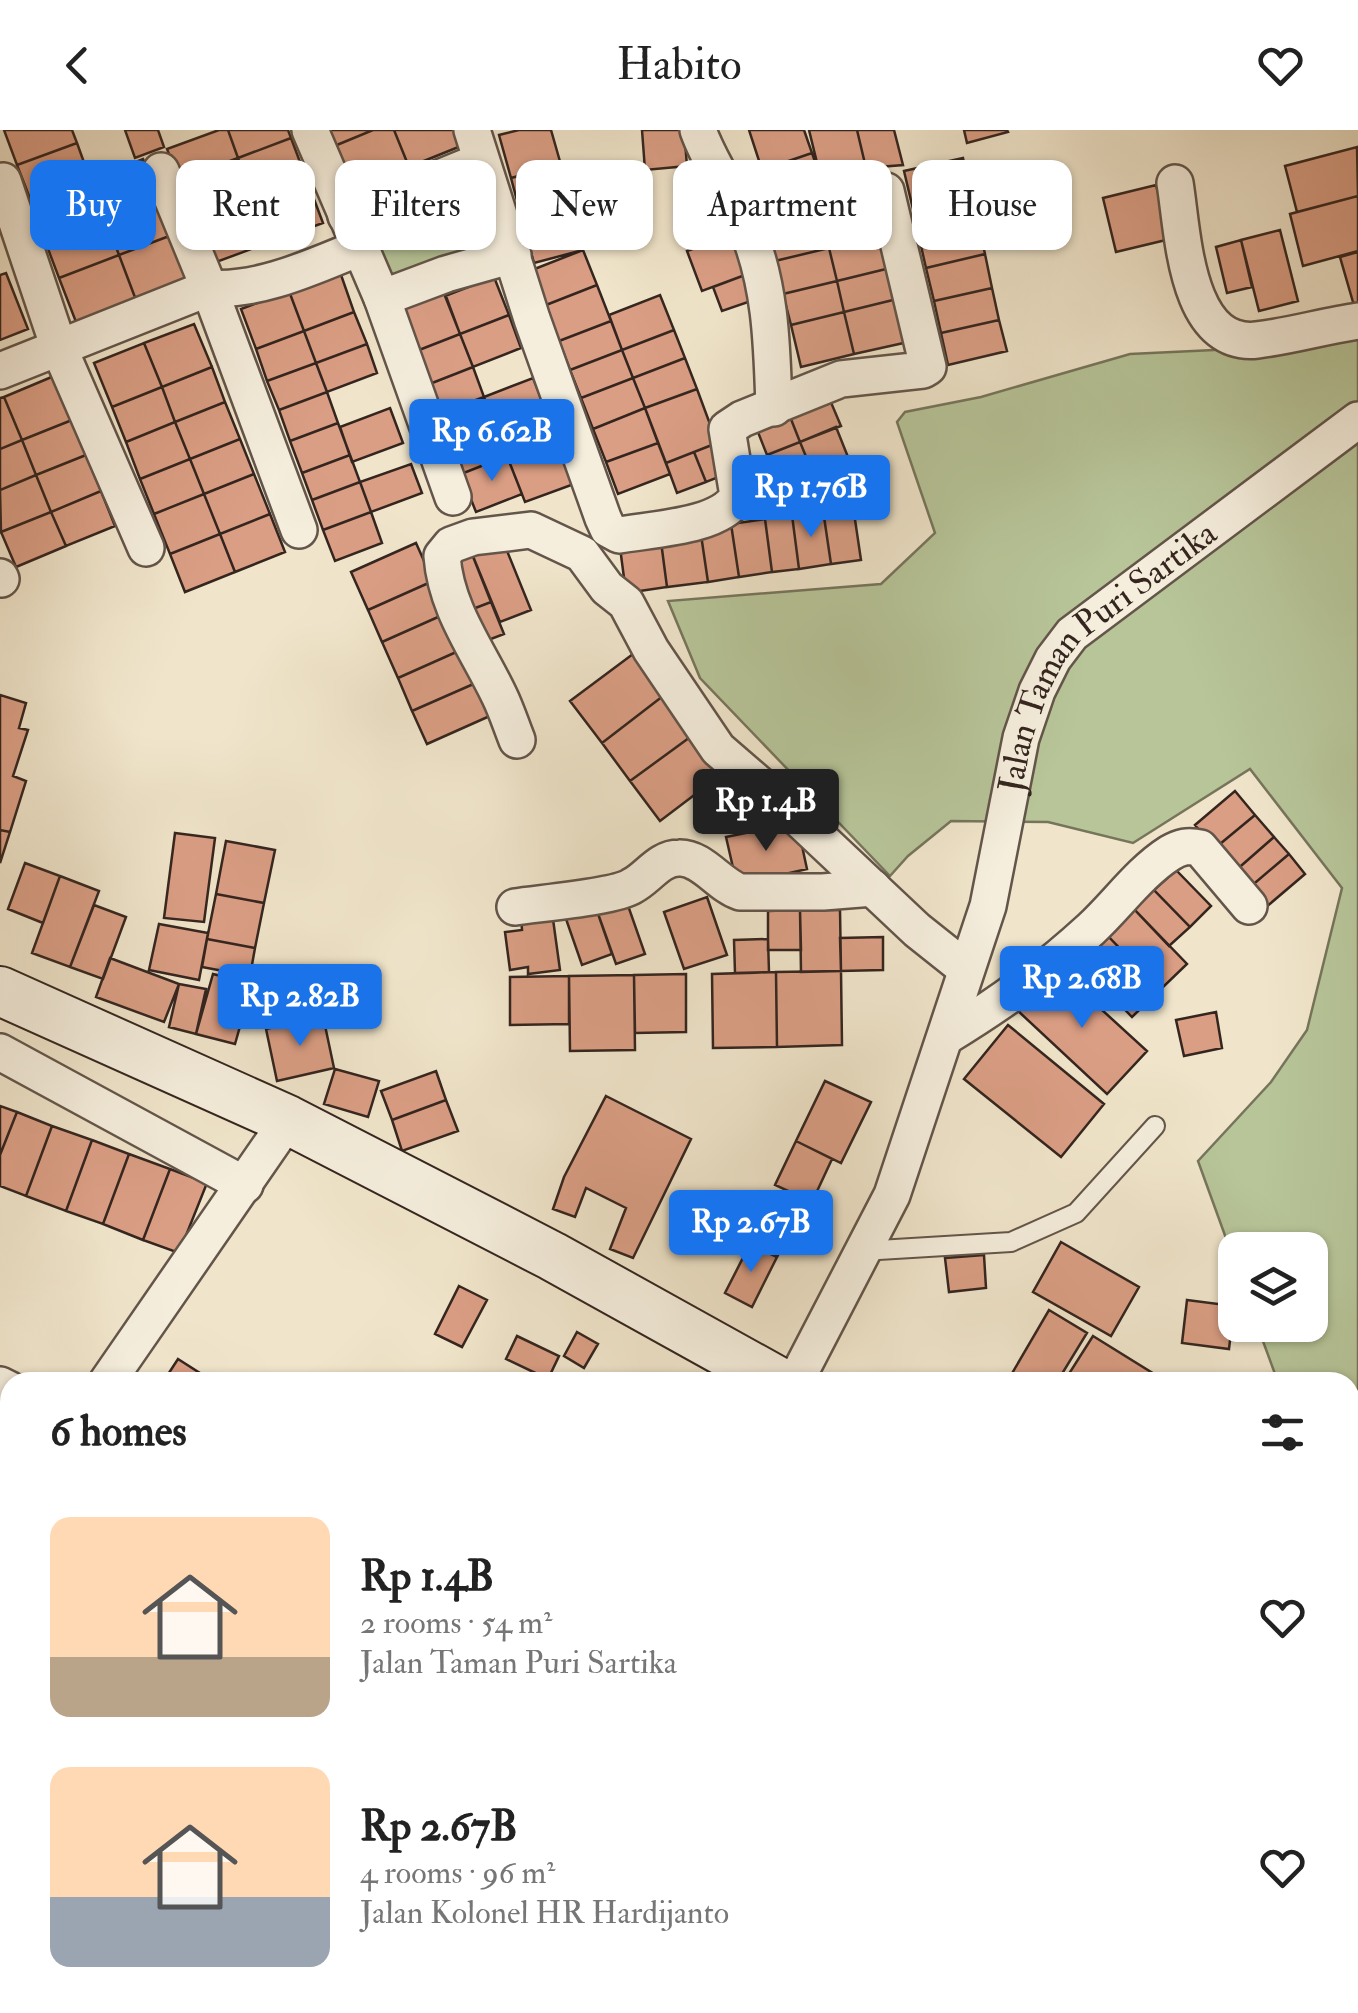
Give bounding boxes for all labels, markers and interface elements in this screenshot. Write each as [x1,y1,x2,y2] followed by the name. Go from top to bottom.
[616,37,742,93] text: Habito
[50,38,105,93] icon: back
[1253,38,1308,93] icon: heart
[30,160,156,250] chip: Buy
[176,160,315,250] chip: Rent
[335,160,496,250] chip: Filters
[516,160,653,250] chip: New
[673,160,892,250] chip: Apartment
[912,160,1072,250] chip: House
[389,399,595,484] pin: Rp 6.62B
[431,411,553,451] text: Rp 6.62B
[708,455,914,540] pin: Rp 1.76B
[754,467,868,507] text: Rp 1.76B
[989,511,1226,797] street label: Jalan Taman Puri Sartika
[674,769,858,854] pin: Rp 1.4B
[715,781,817,821] text: Rp 1.4B
[979,946,1185,1031] pin: Rp 2.68B
[1022,958,1142,998] text: Rp 2.68B
[197,964,403,1049] pin: Rp 2.82B
[240,976,360,1016] text: Rp 2.82B
[648,1190,854,1275] pin: Rp 2.67B
[691,1202,811,1242] text: Rp 2.67B
[1218,1232,1328,1342] map controls
[1218,1232,1328,1342] button: layers
[1255,1405,1310,1460] icon: filters
[50,1406,187,1458] text: 6 homes
[360,1551,494,1603] text: Rp 1.4B
[130,1557,250,1677] icon: home
[1255,1590,1310,1645] icon: heart
[360,1603,552,1643] text: 2 rooms · 54 m²
[360,1643,677,1683] text: Jalan Taman Puri Sartika
[360,1801,518,1853] text: Rp 2.67B
[130,1807,250,1927] icon: home
[1255,1840,1310,1895] icon: heart
[360,1853,555,1893] text: 4 rooms · 96 m²
[360,1893,729,1933] text: Jalan Kolonel HR Hardijanto

